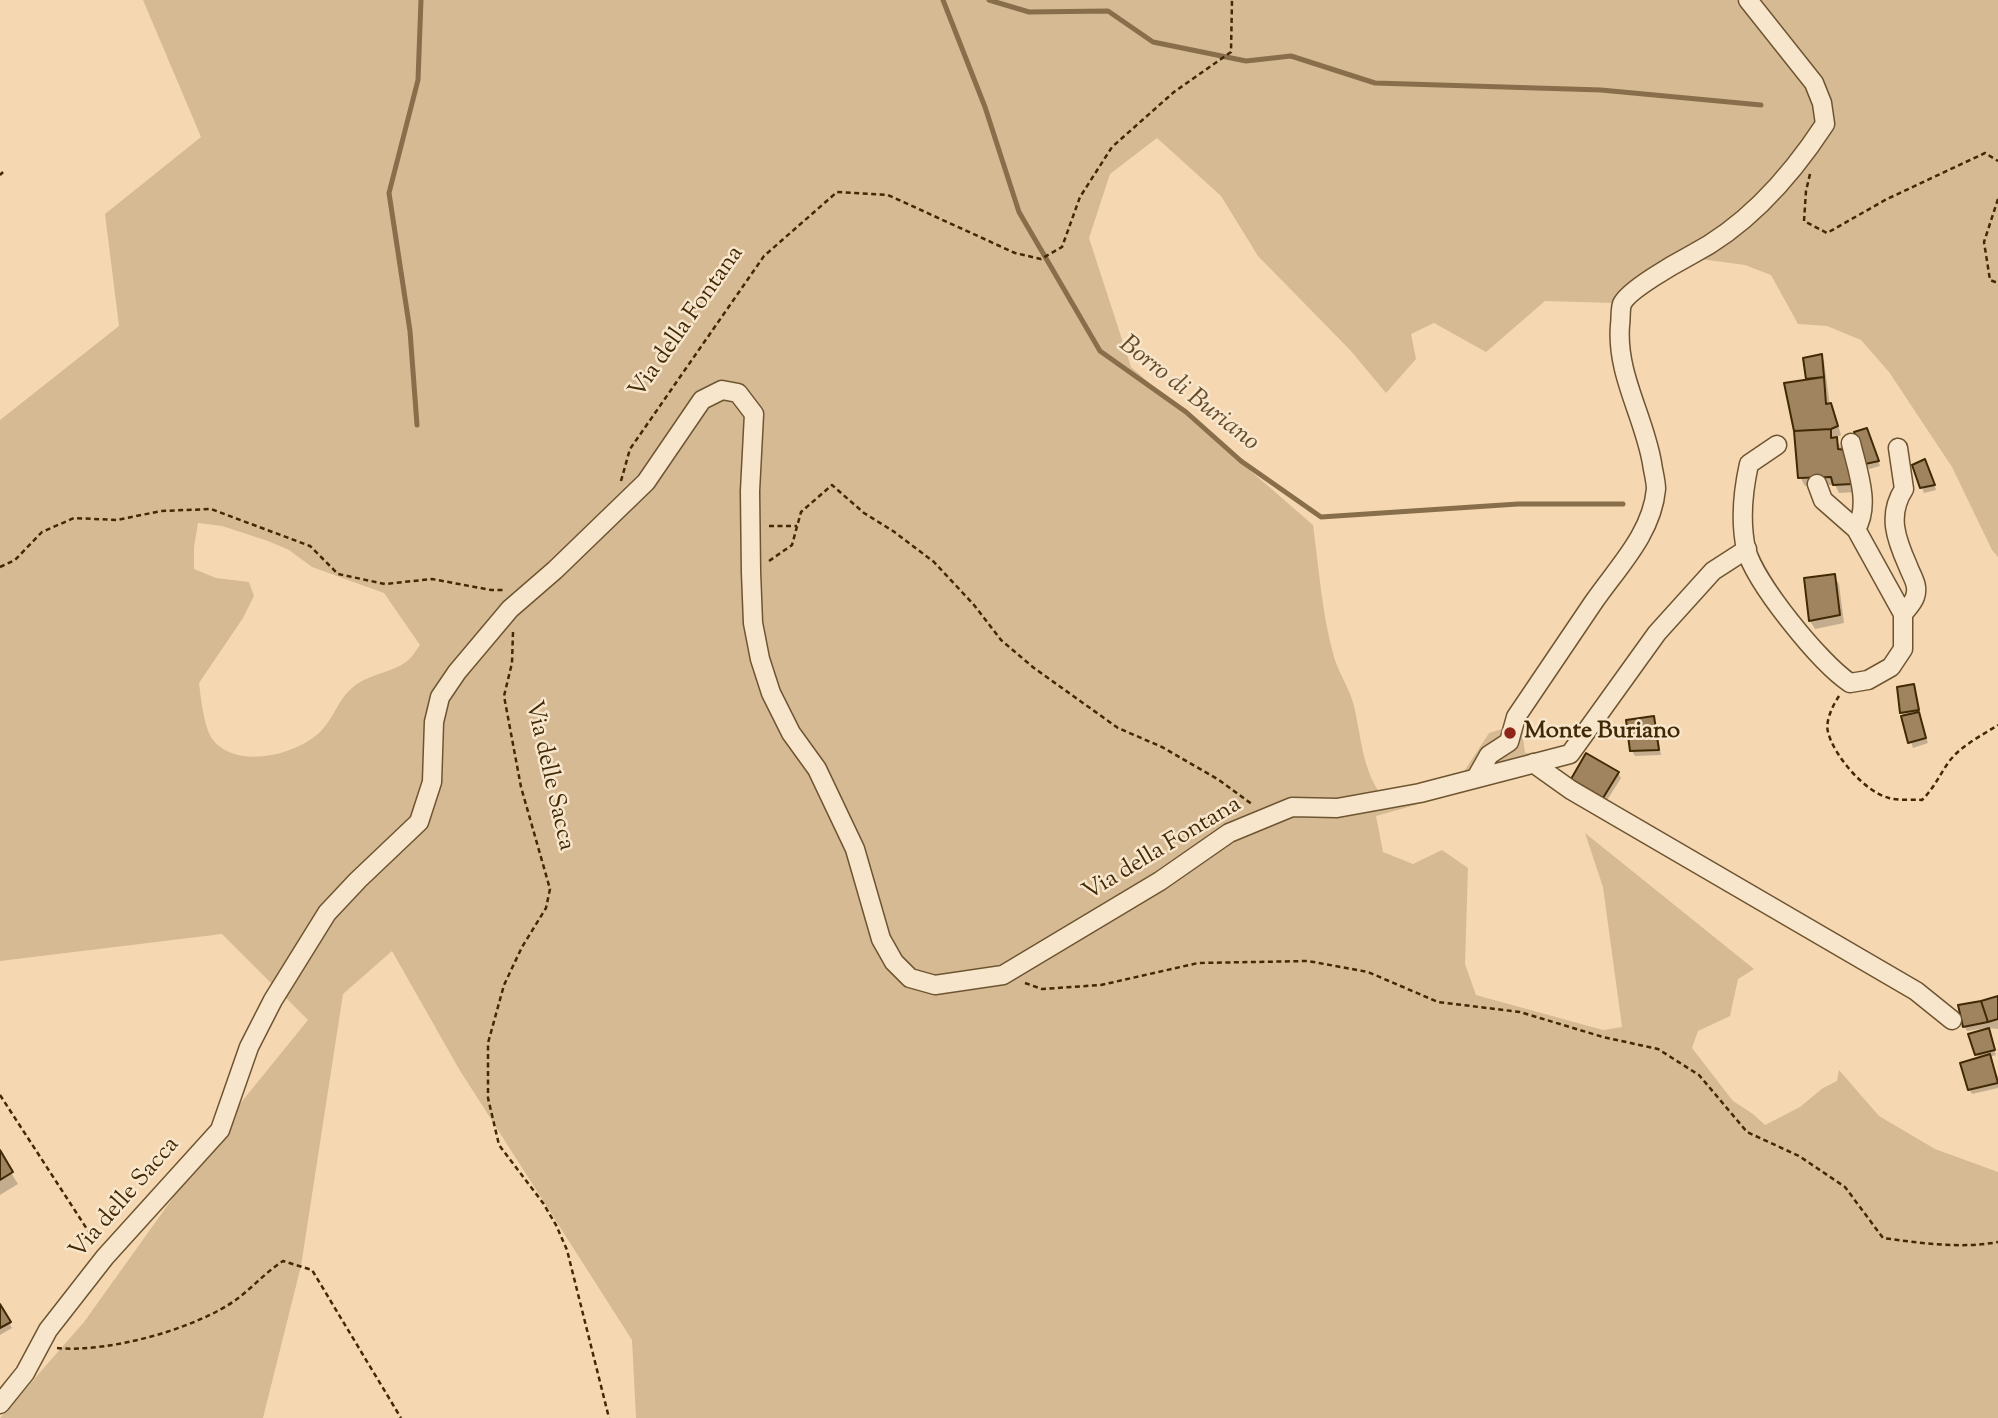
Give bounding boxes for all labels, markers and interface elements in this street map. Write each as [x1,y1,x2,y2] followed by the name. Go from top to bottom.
[625,241,751,405] street label: Via della Fontana
[1112,330,1264,460] water label: Borro di Buriano
[517,698,579,854] street label: Via delle Sacca
[1524,719,1680,747] place label: Monte Buriano
[1502,725,1518,741] marker: Monte Buriano
[1079,791,1247,909] street label: Via della Fontana
[65,1132,187,1266] street label: Via delle Sacca

